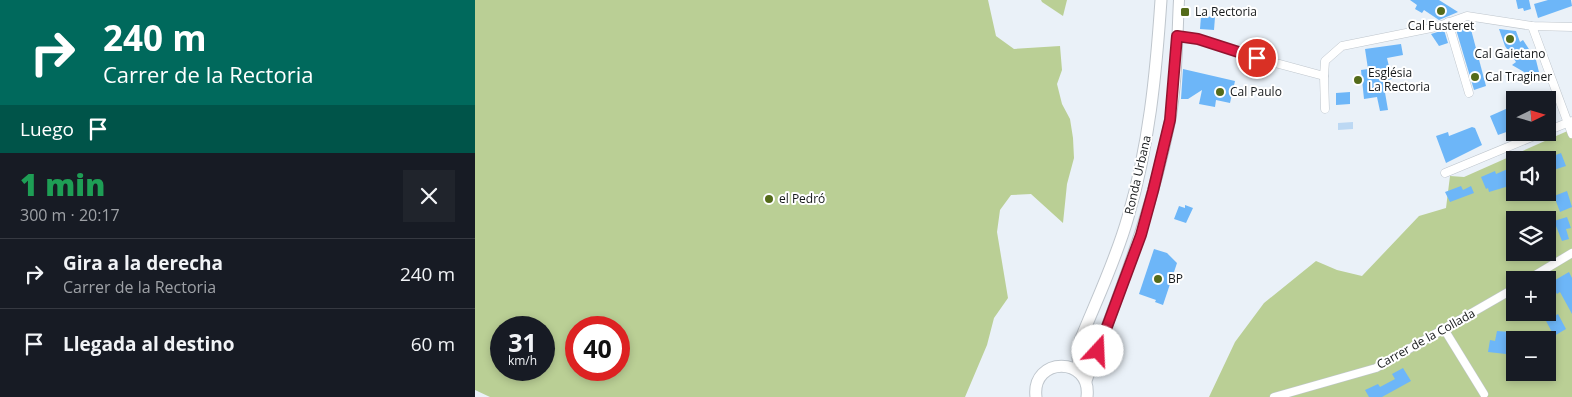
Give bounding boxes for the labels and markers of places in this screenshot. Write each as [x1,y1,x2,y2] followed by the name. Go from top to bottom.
[1195,3,1257,20] place label: La Rectoria
[1435,5,1447,17] marker: Cal Fusteret
[1179,6,1191,18] marker: La Rectoria
[1408,17,1474,34] place label: Cal Fusteret
[1504,33,1516,45] marker: Cal Gaietano
[1236,37,1278,79] pin
[1474,45,1546,62] place label: Cal Gaietano
[1368,64,1430,95] place label: Església La Rectoria
[1485,68,1552,85] place label: Cal Traginer
[1469,71,1481,83] marker: Cal Traginer
[1352,74,1364,86] marker: Església La Rectoria
[1230,83,1282,100] place label: Cal Paulo
[1214,86,1226,98] marker: Cal Paulo
[779,190,825,207] place label: el Pedró
[763,193,775,205] marker: el Pedró
[1168,270,1183,287] place label: BP
[1152,273,1164,285] marker: BP

